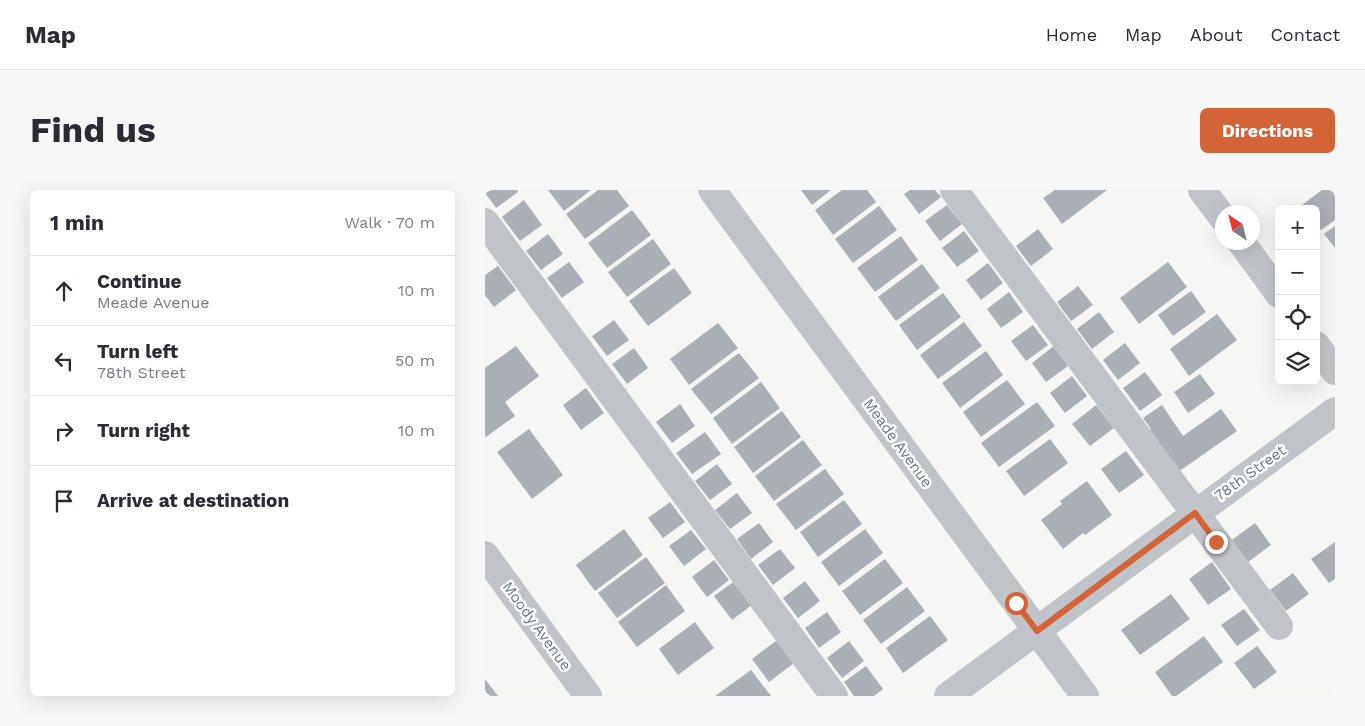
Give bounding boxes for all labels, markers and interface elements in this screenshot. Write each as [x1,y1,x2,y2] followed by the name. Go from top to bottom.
[25,21,76,49] text: Map
[1046,24,1097,45] text: Home
[1125,24,1162,45] text: Map
[1190,24,1242,45] text: About
[1270,24,1340,45] text: Contact
[1200,108,1335,153] button: Directions
[30,109,156,151] text: Find us
[1215,205,1260,250] north arrow
[1275,205,1320,385] map controls
[1275,205,1320,250] button: +
[50,210,104,235] text: 1 min
[344,213,435,232] text: Walk · 70 m
[1275,250,1320,295] button: −
[97,270,181,293] text: Continue
[50,277,78,305] icon: ahead
[398,281,435,300] text: 10 m
[97,293,210,312] text: Meade Avenue
[1275,295,1320,340] button: locate
[97,340,178,363] text: Turn left
[1275,340,1320,385] button: layers
[50,347,78,375] icon: left
[395,351,435,370] text: 50 m
[97,363,186,382] text: 78th Street
[860,395,936,491] street label: Meade Avenue
[50,417,78,445] icon: right
[97,419,190,442] text: Turn right
[398,421,435,440] text: 10 m
[1211,441,1290,505] street label: 78th Street
[50,487,78,515] icon: arrive
[97,489,289,512] text: Arrive at destination
[1205,531,1228,554] route end
[499,578,575,674] street label: Moody Avenue
[1005,592,1028,615] route start

